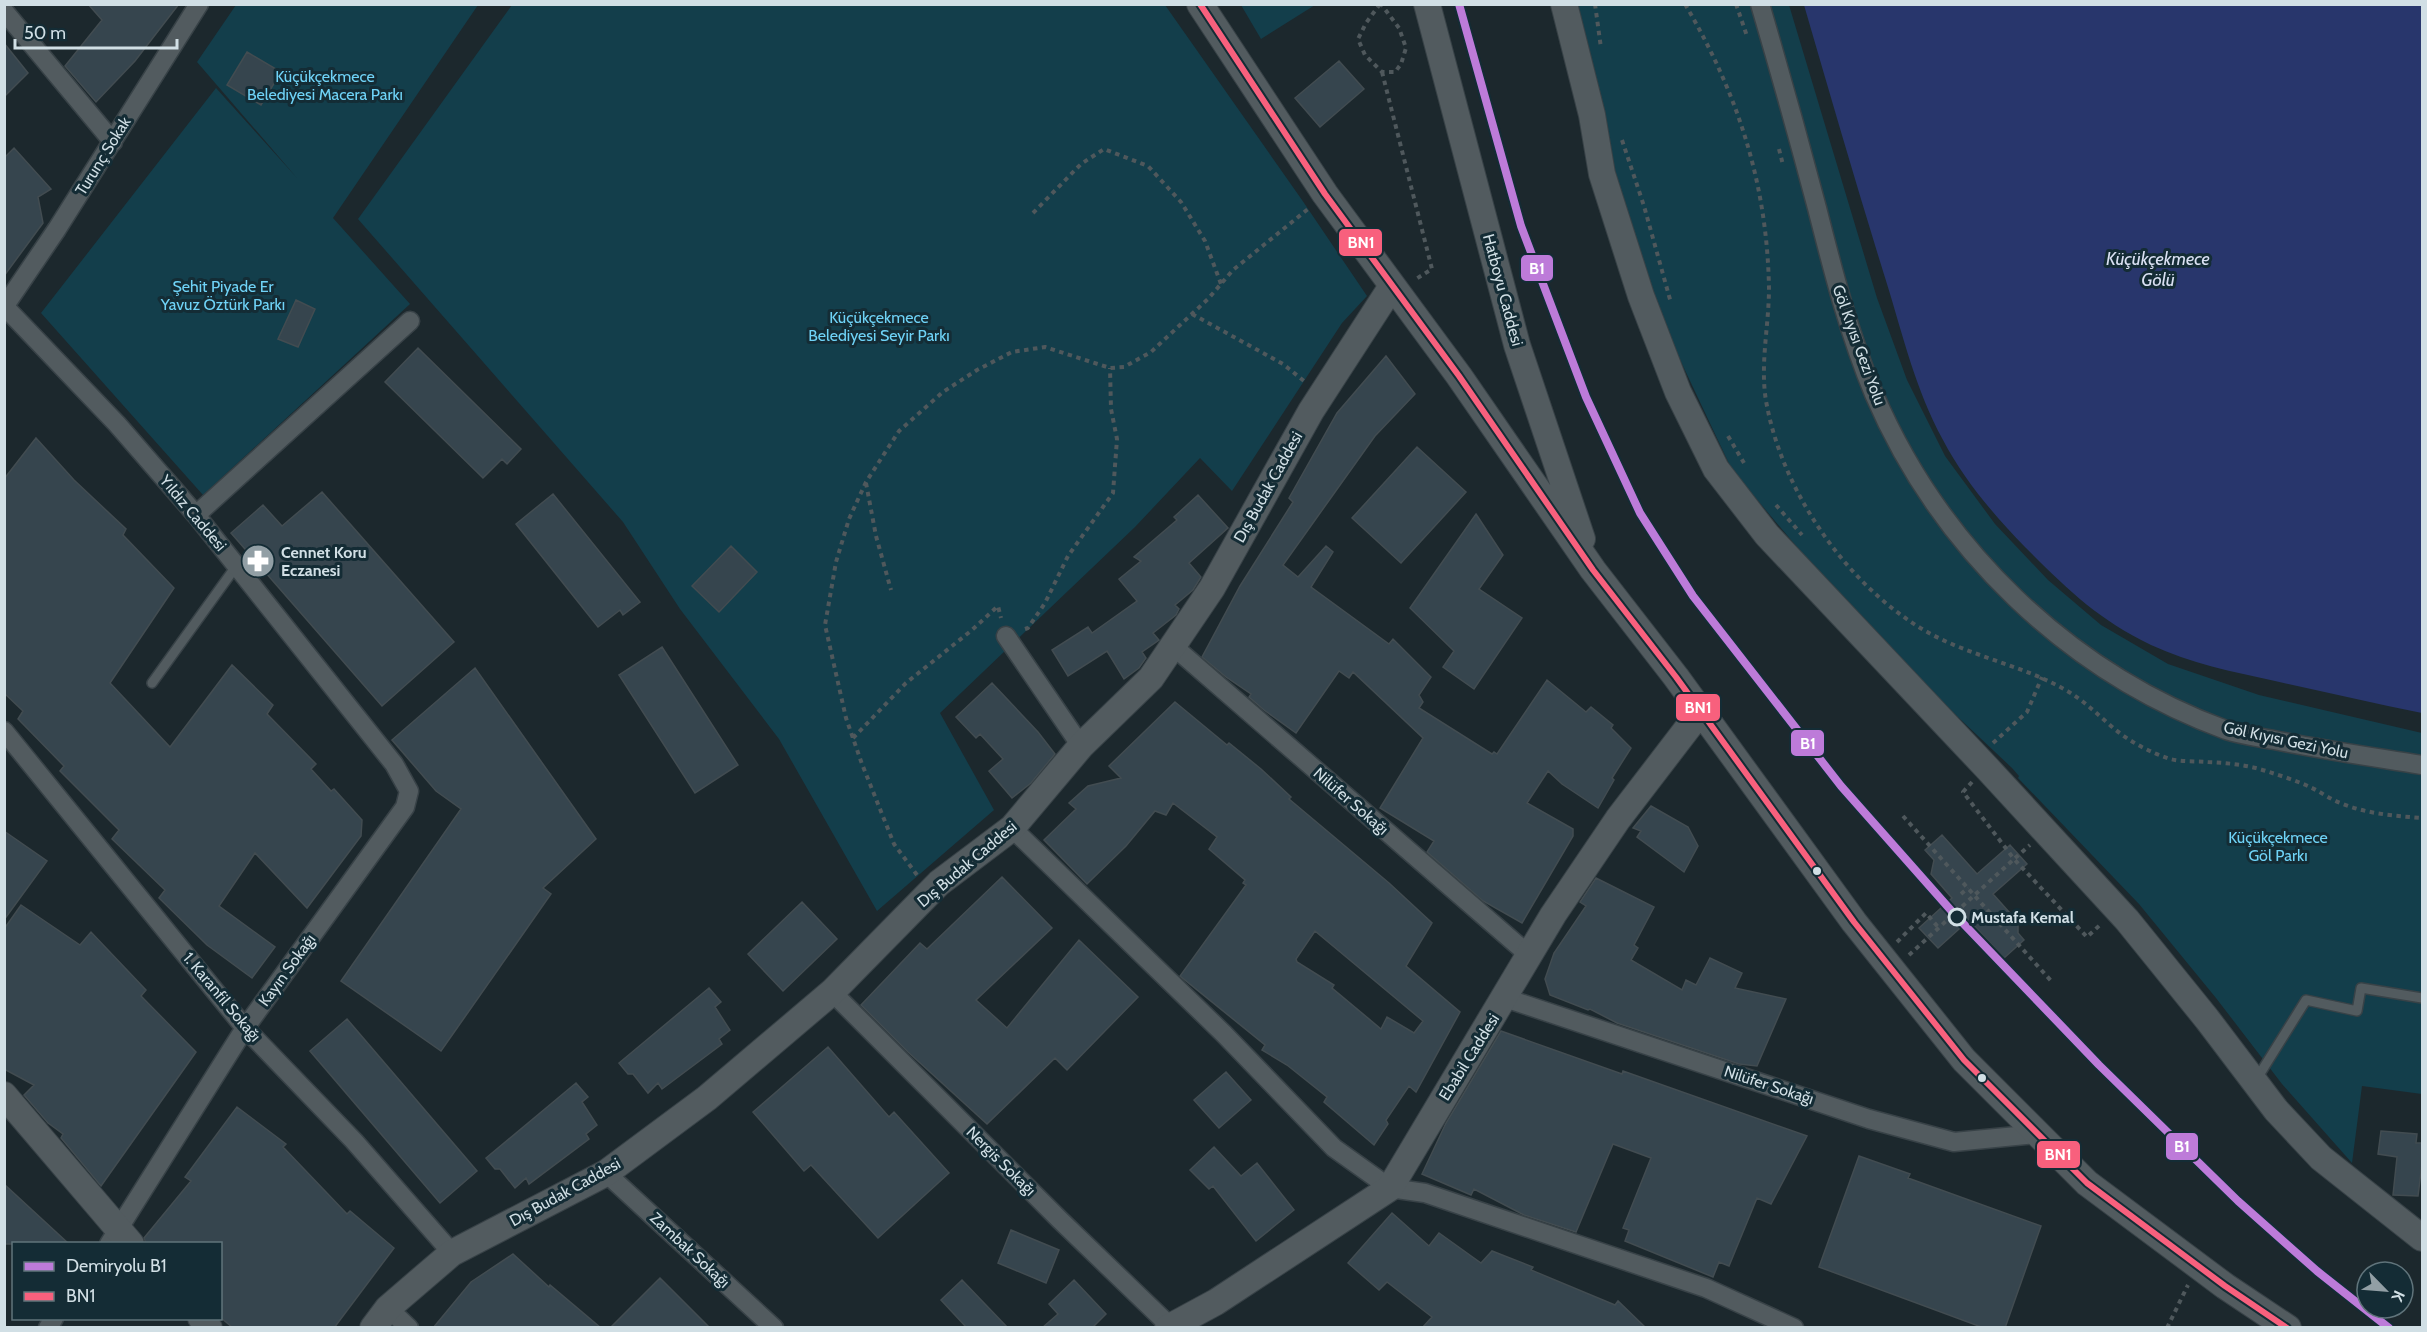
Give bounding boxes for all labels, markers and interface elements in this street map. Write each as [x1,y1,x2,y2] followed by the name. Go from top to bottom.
[15,12,177,50] scale bar
[24,22,66,44] text: 50 m
[247,67,403,104] park label: Küçükçekmece Belediyesi Macera Parkı
[71,113,135,199] street label: Turunç Sokak
[1338,228,1383,257] line badge: BN1
[1479,232,1527,348] street label: Hatboyu Caddesi
[1347,233,1375,252] text: BN1
[2106,248,2210,291] water label: Küçükçekmece Gölü
[1520,254,1554,282] line badge: B1
[1529,259,1545,278] text: B1
[160,277,285,314] park label: Şehit Piyade Er Yavuz Öztürk Parkı
[1828,282,1890,408] street label: Göl Kıyısı Gezi Yolu
[808,308,950,345] park label: Küçükçekmece Belediyesi Seyir Parkı
[1230,428,1306,546] street label: Dış Budak Caddesi
[155,470,230,555] street label: Yıldız Caddesi
[240,543,276,579] pharmacy icon: Cennet Koru Eczanesi
[281,543,367,580] place label: Cennet Koru Eczanesi
[1675,693,1721,722] line badge: BN1
[1684,698,1712,717] text: BN1
[2222,718,2350,762] street label: Göl Kıyısı Gezi Yolu
[1790,729,1825,757] line badge: B1
[1800,734,1816,753] text: B1
[1310,763,1392,839] street label: Nilüfer Sokağı
[913,817,1021,911] street label: Dış Budak Caddesi
[2228,828,2328,865] park label: Küçükçekmece Göl Parkı
[1811,865,1823,877] unlabelled marker
[1948,908,1966,926] marker: Mustafa Kemal
[1971,908,2074,927] place label: Mustafa Kemal
[254,930,320,1010] street label: Kayın Sokağı
[179,948,265,1046] street label: 1. Karanfil Sokağı
[1435,1010,1503,1104] street label: Ebabil Caddesi
[1722,1062,1816,1108] street label: Nilüfer Sokağı
[1976,1072,1988,1084] unlabelled marker
[962,1122,1040,1200] street label: Nergis Sokağı
[2165,1132,2199,1161] line badge: B1
[2174,1137,2190,1156] text: B1
[2036,1140,2081,1169] line badge: BN1
[2044,1145,2072,1164] text: BN1
[506,1154,624,1230] street label: Dış Budak Caddesi
[646,1208,734,1292] street label: Zambak Sokağı
[12,1242,222,1320] legend
[66,1255,167,1277] text: Demiryolu B1
[2355,1260,2415,1320] north arrow
[66,1285,95,1307] text: BN1
[2387,1288,2409,1305] text: K

